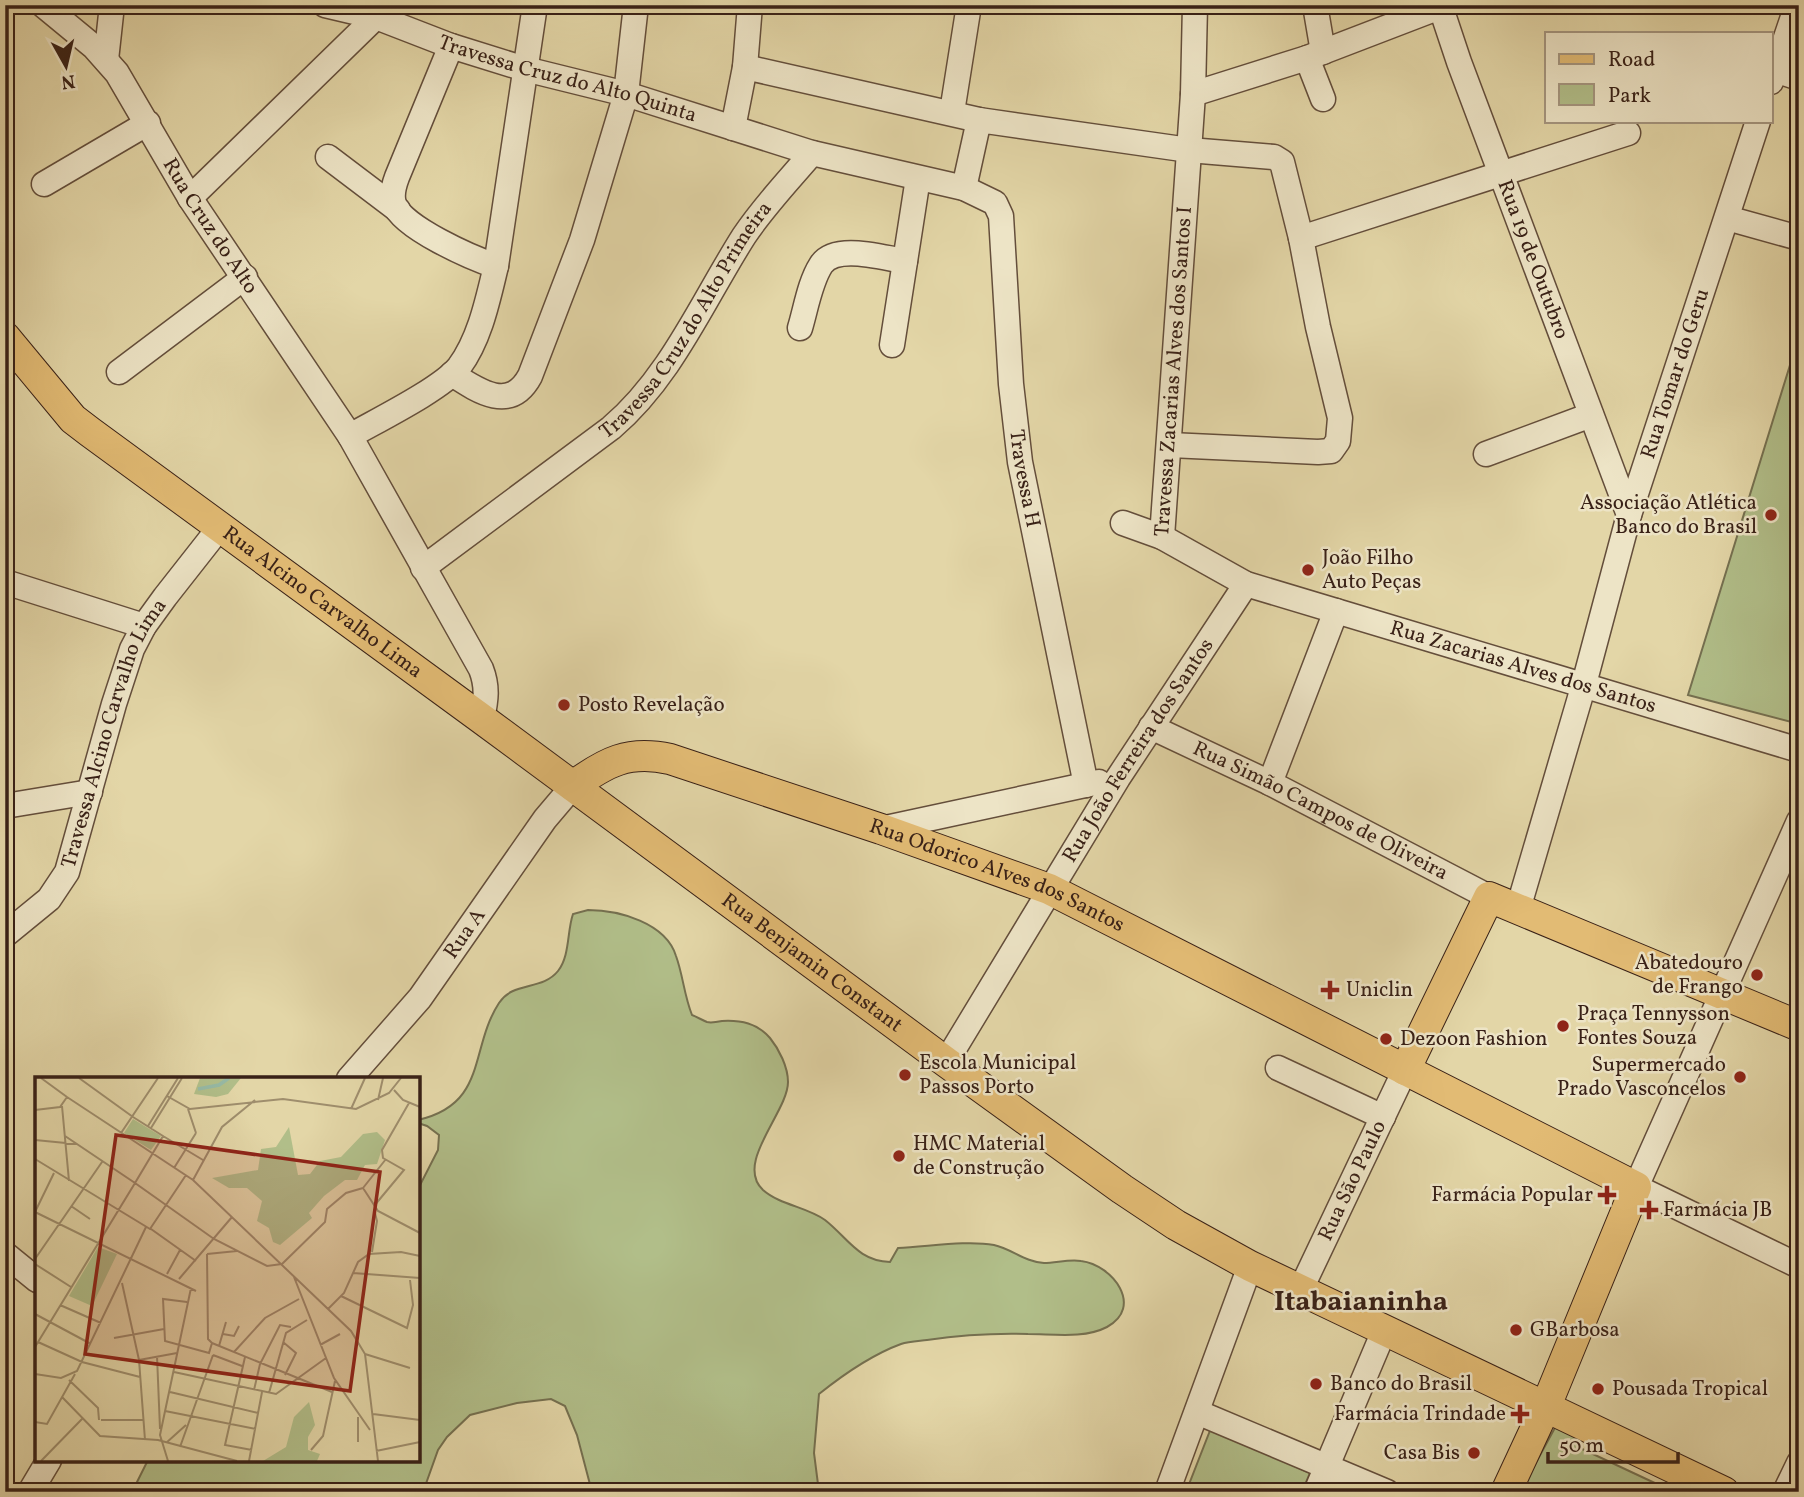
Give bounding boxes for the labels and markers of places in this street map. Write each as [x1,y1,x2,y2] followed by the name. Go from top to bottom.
[1580,489,1757,542] place label: Associação Atlética Banco do Brasil
[1763,507,1779,523] marker: Associação Atlética Banco do Brasil
[1322,544,1421,597] place label: João Filho Auto Peças
[1300,562,1316,578] marker: João Filho Auto Peças
[578,691,725,720] place label: Posto Revelação
[556,697,572,713] marker: Posto Revelação
[1635,949,1743,1002] place label: Abatedouro de Frango
[1749,967,1765,983] marker: Abatedouro de Frango
[1346,976,1413,1005] place label: Uniclin
[1320,980,1340,1000] marker: Uniclin
[1577,1000,1730,1053] place label: Praça Tennysson Fontes Souza
[1555,1018,1571,1034] marker: Praça Tennysson Fontes Souza
[1400,1025,1548,1054] place label: Dezoon Fashion
[1378,1031,1394,1047] marker: Dezoon Fashion
[919,1049,1076,1102] place label: Escola Municipal Passos Porto
[1557,1051,1726,1104] place label: Supermercado Prado Vasconcelos
[897,1067,913,1083] marker: Escola Municipal Passos Porto
[1732,1069,1748,1085] marker: Supermercado Prado Vasconcelos
[913,1130,1045,1183] place label: HMC Material de Construção
[891,1148,907,1164] marker: HMC Material de Construção
[1431,1181,1593,1210] place label: Farmácia Popular
[1599,1187,1615,1203] marker: Farmácia Popular
[1663,1196,1772,1225] place label: Farmácia JB
[1641,1202,1657,1218] marker: Farmácia JB
[1530,1316,1620,1345] place label: GBarbosa
[1508,1322,1524,1338] marker: GBarbosa
[1330,1370,1472,1399] place label: Banco do Brasil
[1612,1375,1768,1404] place label: Pousada Tropical
[1308,1376,1324,1392] marker: Banco do Brasil
[1590,1381,1606,1397] marker: Pousada Tropical
[1334,1400,1506,1429] place label: Farmácia Trindade
[1512,1406,1528,1422] marker: Farmácia Trindade
[1384,1439,1460,1468] place label: Casa Bis
[1466,1445,1482,1461] marker: Casa Bis

